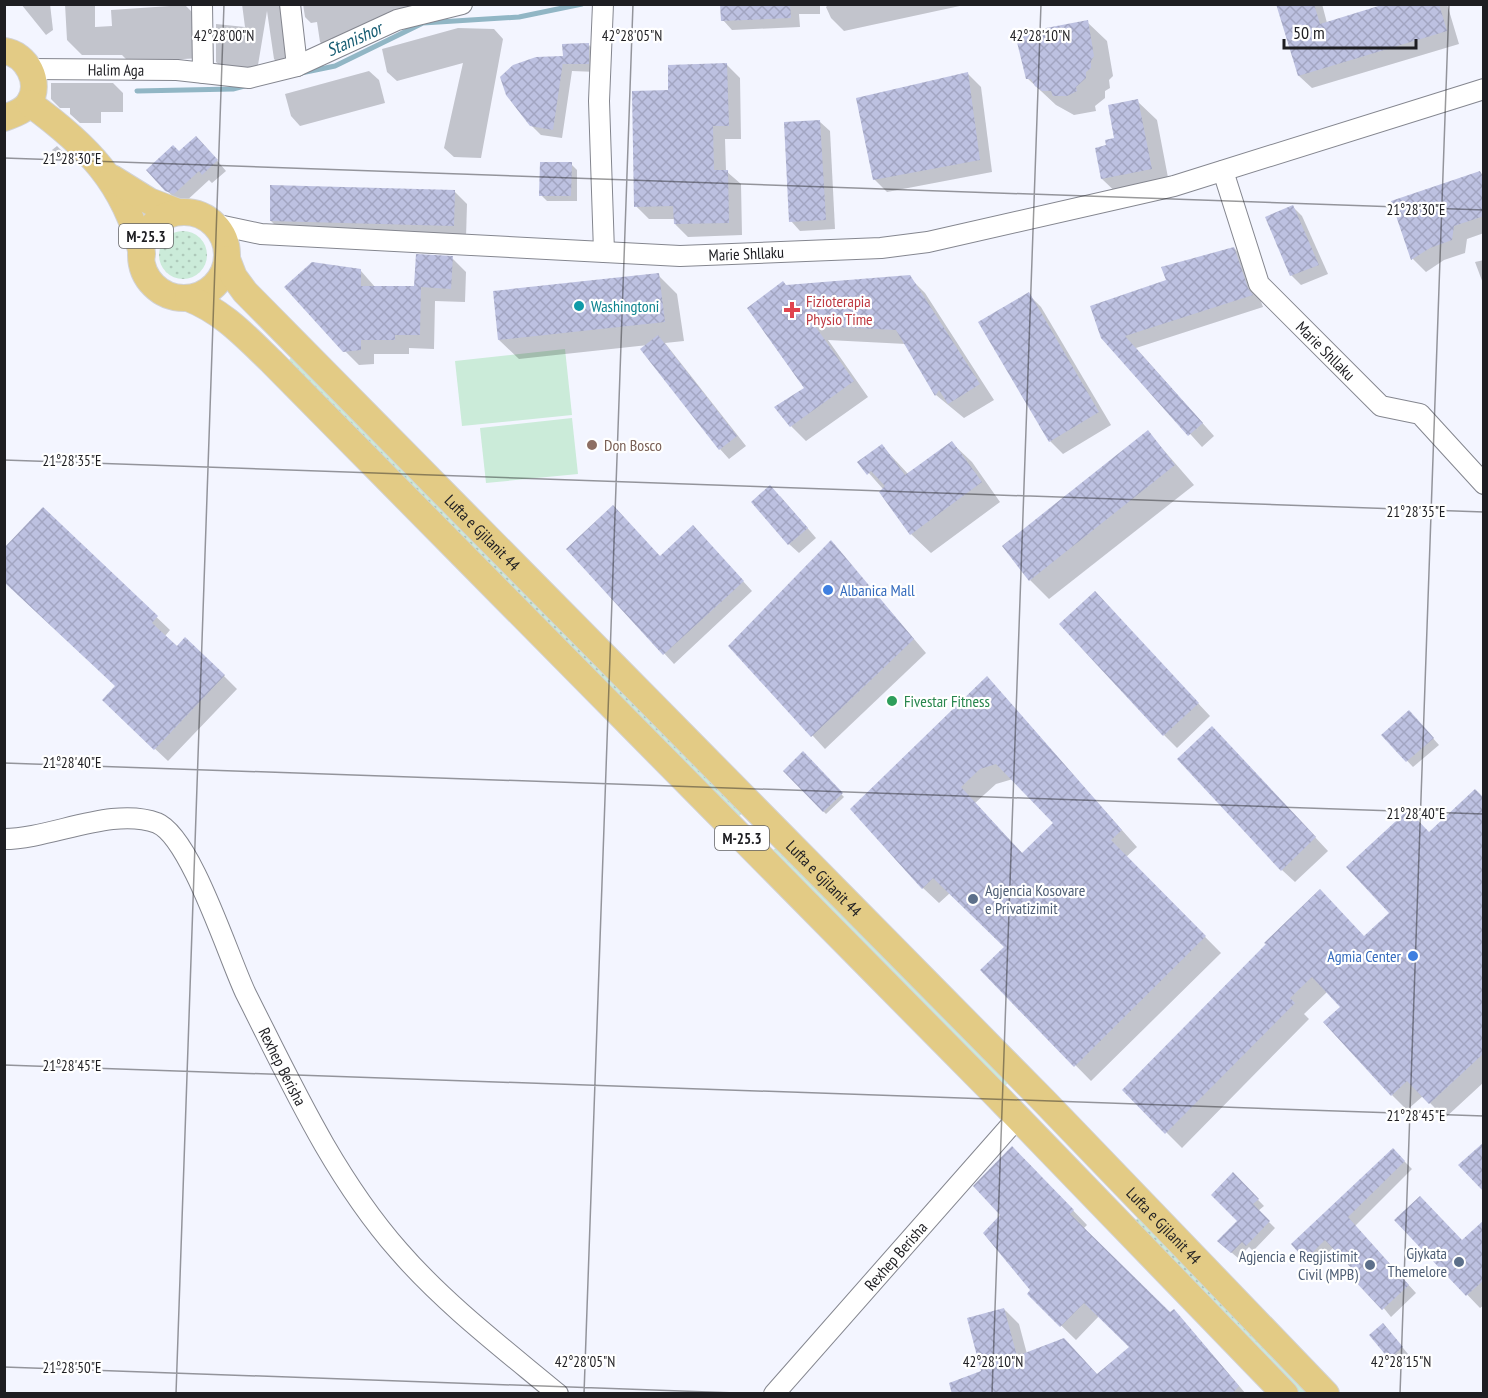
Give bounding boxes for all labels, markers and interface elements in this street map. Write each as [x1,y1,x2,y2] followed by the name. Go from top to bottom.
[1284,12,1416,50] scale bar
[323,15,388,61] water label: Stanishor
[1293,21,1325,44] text: 50 m
[194,26,254,45] text: 42°28'00"N
[602,26,662,45] text: 42°28'05"N
[1010,26,1070,45] text: 42°28'10"N
[88,59,144,80] street label: Halim Aga
[42,149,102,168] text: 21°28'30"E
[1386,200,1446,219] text: 21°28'30"E
[119,224,173,248] road number: M-25.3
[708,242,784,265] street label: Marie Shllaku
[806,291,873,329] place label: Fizioterapia Physio Time
[591,296,659,316] place label: Washingtoni
[572,299,586,313] marker: Washingtoni
[783,301,801,319] marker: Fizioterapia Physio Time
[1292,317,1360,385] street label: Marie Shllaku
[604,435,662,455] place label: Don Bosco
[585,438,599,452] marker: Don Bosco
[42,451,102,470] text: 21°28'35"E
[441,490,525,575] street label: Lufta e Gjilanit 44
[1386,502,1446,521] text: 21°28'35"E
[840,580,915,600] place label: Albanica Mall
[821,583,835,597] marker: Albanica Mall
[904,691,990,711] place label: Fivestar Fitness
[885,694,899,708] marker: Fivestar Fitness
[42,753,102,772] text: 21°28'40"E
[1386,804,1446,823] text: 21°28'40"E
[715,826,769,850] road number: M-25.3
[782,836,866,921] street label: Lufta e Gjilanit 44
[985,880,1085,918] place label: Agjencia Kosovare e Privatizimit
[966,892,980,906] marker: Agjencia Kosovare e Privatizimit
[1327,946,1402,966] place label: Agmia Center
[1406,949,1420,963] marker: Agmia Center
[254,1024,311,1109] street label: Rexhep Berisha
[42,1056,102,1075] text: 21°28'45"E
[1386,1106,1446,1125] text: 21°28'45"E
[1122,1183,1206,1268] street label: Lufta e Gjilanit 44
[860,1217,931,1294] street label: Rexhep Berisha
[1388,1243,1447,1281] place label: Gjykata Themelore
[1239,1246,1359,1284] place label: Agjencia e Regjistimit Civil (MPB)
[1452,1255,1466,1269] marker: Gjykata Themelore
[1363,1258,1377,1272] marker: Agjencia e Regjistimit Civil (MPB)
[555,1352,615,1371] text: 42°28'05"N
[963,1352,1023,1371] text: 42°28'10"N
[1371,1352,1431,1371] text: 42°28'15"N
[42,1358,102,1377] text: 21°28'50"E

